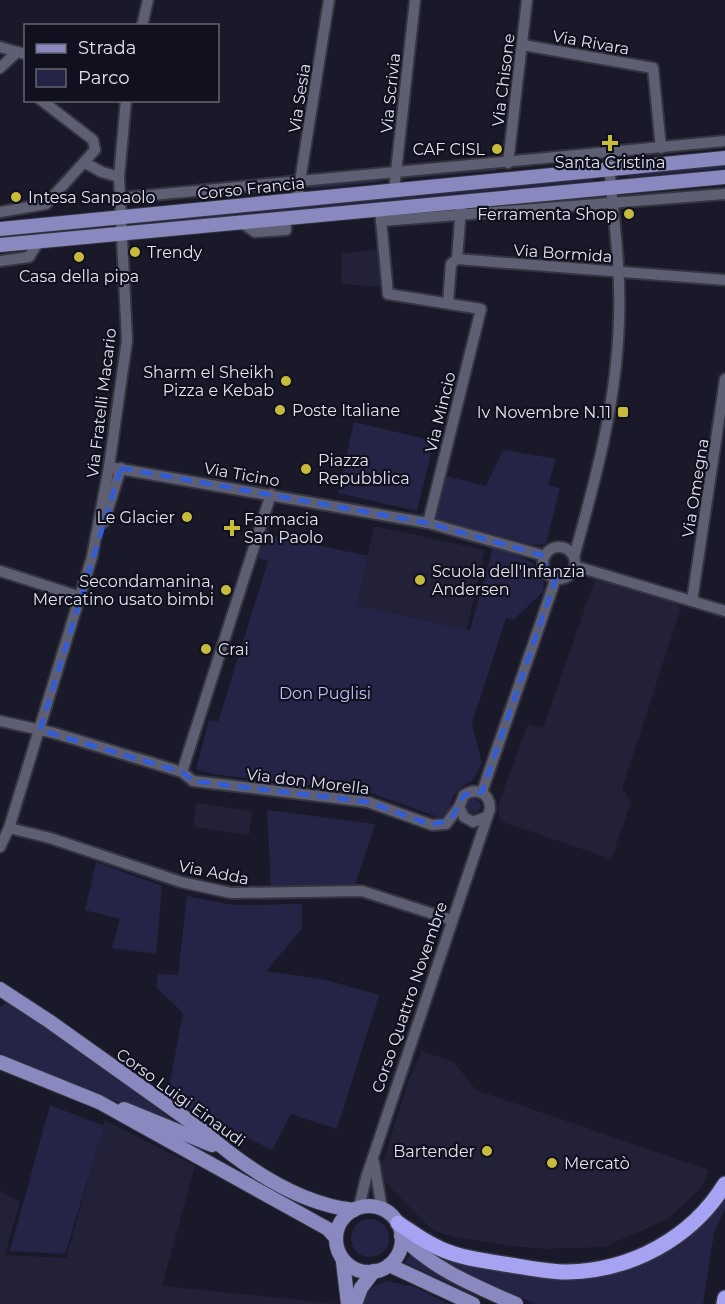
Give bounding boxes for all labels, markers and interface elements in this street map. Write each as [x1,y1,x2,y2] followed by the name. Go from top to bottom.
[24,24,219,102] legend
[551,26,631,59] street label: Via Rivara
[488,32,519,128] street label: Via Chisone
[78,37,136,59] text: Strada
[377,52,404,134] street label: Via Scrivia
[285,62,314,134] street label: Via Sesia
[78,67,130,89] text: Parco
[603,136,617,150] marker: Santa Cristina
[413,140,486,159] place label: CAF CISL
[490,142,504,156] marker: CAF CISL
[555,153,665,172] place label: Santa Cristina
[196,173,306,204] street label: Corso Francia
[28,188,156,207] place label: Intesa Sanpaolo
[9,190,23,204] marker: Intesa Sanpaolo
[477,205,617,224] place label: Ferramenta Shop
[622,207,636,221] marker: Ferramenta Shop
[513,241,613,266] street label: Via Bormida
[147,243,202,262] place label: Trendy
[128,245,142,259] marker: Trendy
[72,250,86,264] marker: Casa della pipa
[19,267,139,286] place label: Casa della pipa
[83,327,120,479] street label: Via Fratelli Macario
[143,363,274,400] place label: Sharm el Sheikh Pizza e Kebab
[421,370,460,454] street label: Via Mincio
[279,374,293,388] marker: Sharm el Sheikh Pizza e Kebab
[292,401,400,420] place label: Poste Italiane
[273,403,287,417] marker: Poste Italiane
[477,403,611,422] place label: Iv Novembre N.11
[616,405,630,419] marker: Iv Novembre N.11
[678,437,713,539] street label: Via Omegna
[318,451,410,488] place label: Piazza Repubblica
[203,459,281,490] street label: Via Ticino
[299,462,313,476] marker: Piazza Repubblica
[96,508,175,527] place label: Le Glacier
[180,510,194,524] marker: Le Glacier
[244,510,323,547] place label: Farmacia San Paolo
[225,521,239,535] marker: Farmacia San Paolo
[432,562,585,599] place label: Scuola dell'Infanzia Andersen
[33,572,214,609] place label: Secondamanina, Mercatino usato bimbi
[413,573,427,587] marker: Scuola dell'Infanzia Andersen
[219,583,233,597] marker: Secondamanina, Mercatino usato bimbi
[218,640,249,659] place label: Crai
[199,642,213,656] marker: Crai
[279,684,371,703] park label: Don Puglisi
[245,765,371,798] street label: Via don Morella
[177,856,251,889] street label: Via Adda
[368,899,451,1095] street label: Corso Quattro Novembre
[113,1044,249,1150] street label: Corso Luigi Einaudi
[393,1142,475,1161] place label: Bartender
[480,1144,494,1158] marker: Bartender
[564,1154,630,1173] place label: Mercatò
[545,1156,559,1170] marker: Mercatò

